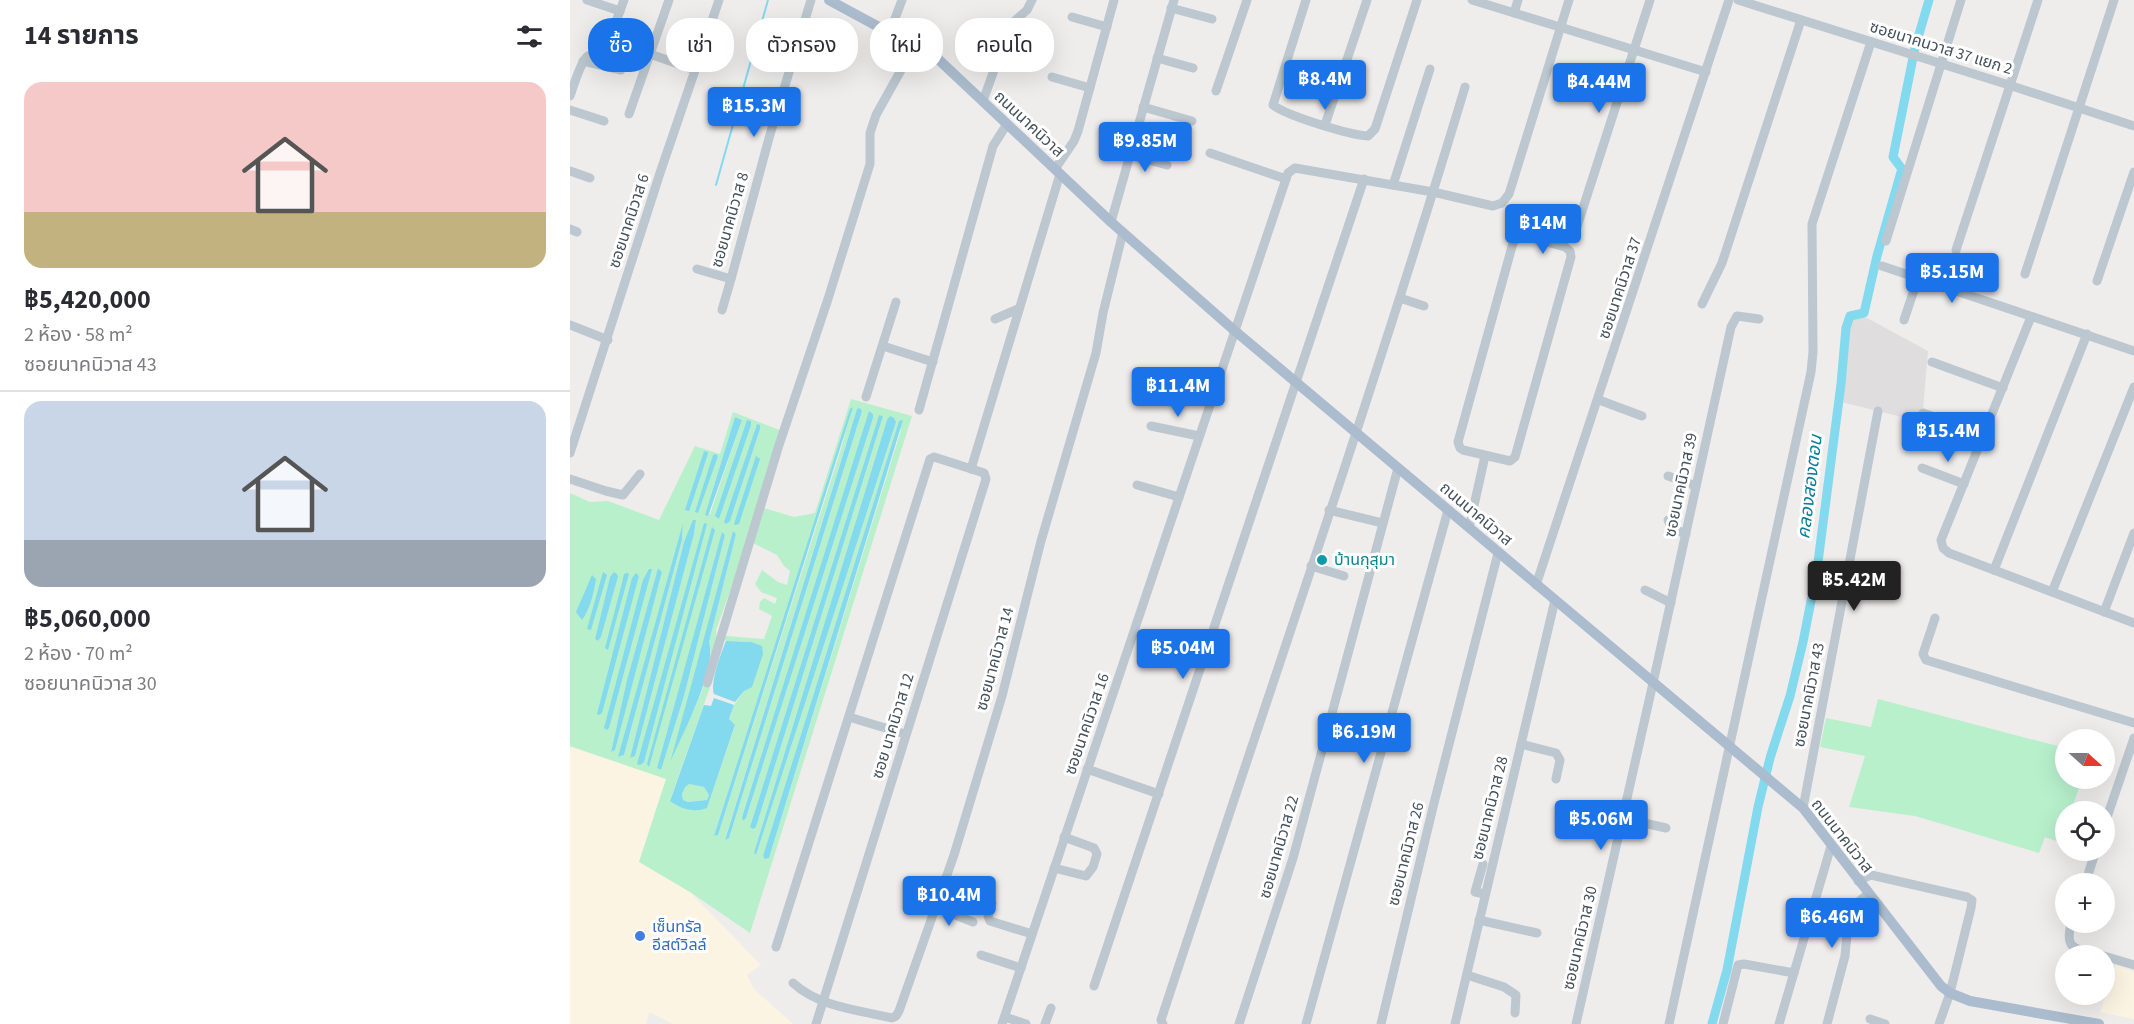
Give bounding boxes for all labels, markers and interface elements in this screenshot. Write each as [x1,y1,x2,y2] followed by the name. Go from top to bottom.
[1867,16,2015,80] street label: ซอยนาคนวาส 37 แยก 2
[24,17,139,54] text: 14 รายการ
[588,18,654,72] chip: ซื้อ
[666,18,734,72] chip: เช่า
[746,18,858,72] chip: ตัวกรอง
[870,18,943,72] chip: ใหม่
[955,18,1054,72] chip: คอนโด
[513,20,546,53] icon: filters
[1283,60,1367,111] pin: ฿8.4M
[1550,63,1648,114] pin: ฿4.44M
[1298,65,1352,93] text: ฿8.4M
[1567,68,1631,96] text: ฿4.44M
[989,86,1069,162] street label: ถนนนาคนิวาส
[705,87,803,138] pin: ฿15.3M
[722,92,786,120] text: ฿15.3M
[231,121,339,229] icon: home
[1096,122,1194,173] pin: ฿9.85M
[1113,127,1177,155] text: ฿9.85M
[706,170,754,270] street label: ซอยนาคนิวาส 8
[603,171,655,271] street label: ซอยนาคนิวาส 6
[1507,204,1579,255] pin: ฿14M
[1519,209,1567,237] text: ฿14M
[1593,234,1647,342] street label: ซอยนาคนิวาส 37
[1903,253,2001,304] pin: ฿5.15M
[1920,258,1984,286] text: ฿5.15M
[24,281,151,318] text: ฿5,420,000
[24,321,133,349] text: 2 ห้อง · 58 m²
[24,351,157,379] text: ซอยนาคนิวาส 43
[1129,367,1227,418] pin: ฿11.4M
[1146,372,1210,400] text: ฿11.4M
[1899,412,1997,463] pin: ฿15.4M
[1916,417,1980,445] text: ฿15.4M
[1659,431,1703,539] street label: ซอยนาคนิวาส 39
[1791,433,1829,540] water label: คลองสองตอน
[231,440,339,548] icon: home
[1435,477,1517,551] street label: ถนนนาคนิวาส
[1334,549,1395,571] place label: บ้านกุสุมา
[1315,553,1329,567] marker: บ้านกุสุมา
[1805,561,1903,612] pin: ฿5.42M
[1822,566,1886,594] text: ฿5.42M
[24,600,151,637] text: ฿5,060,000
[971,605,1019,713] street label: ซอยนาคนิวาส 14
[1134,629,1232,680] pin: ฿5.04M
[1151,634,1215,662] text: ฿5.04M
[24,640,133,668] text: 2 ห้อง · 70 m²
[1788,641,1830,749] street label: ซอยนาคนิวาส 43
[24,670,157,698] text: ซอยนาคนิวาส 30
[866,670,920,782] street label: ซอย นาคนิวาส 12
[1059,670,1115,778] street label: ซอยนาคนิวาส 16
[1315,713,1413,764] pin: ฿6.19M
[1332,718,1396,746] text: ฿6.19M
[2055,729,2115,789] north arrow
[2055,729,2115,1005] map controls
[1466,754,1514,862] street label: ซอยนาคนิวาส 28
[1254,793,1304,901] street label: ซอยนาคนิวาส 22
[1806,794,1878,878] street label: ถนนนาคนิวาส
[1382,800,1430,908] street label: ซอยนาคนิวาส 26
[1552,800,1650,851] pin: ฿5.06M
[2055,801,2115,861] button: locate
[1569,805,1633,833] text: ฿5.06M
[2055,873,2115,933] button: +
[900,876,998,927] pin: ฿10.4M
[917,881,981,909] text: ฿10.4M
[1557,884,1603,992] street label: ซอยนาคนิวาส 30
[1783,898,1881,949] pin: ฿6.46M
[1800,903,1864,931] text: ฿6.46M
[652,916,707,956] place label: เซ็นทรัล อีสต์วิลล์
[633,929,647,943] marker: เซ็นทรัล อีสต์วิลล์
[2055,945,2115,1005] button: −

